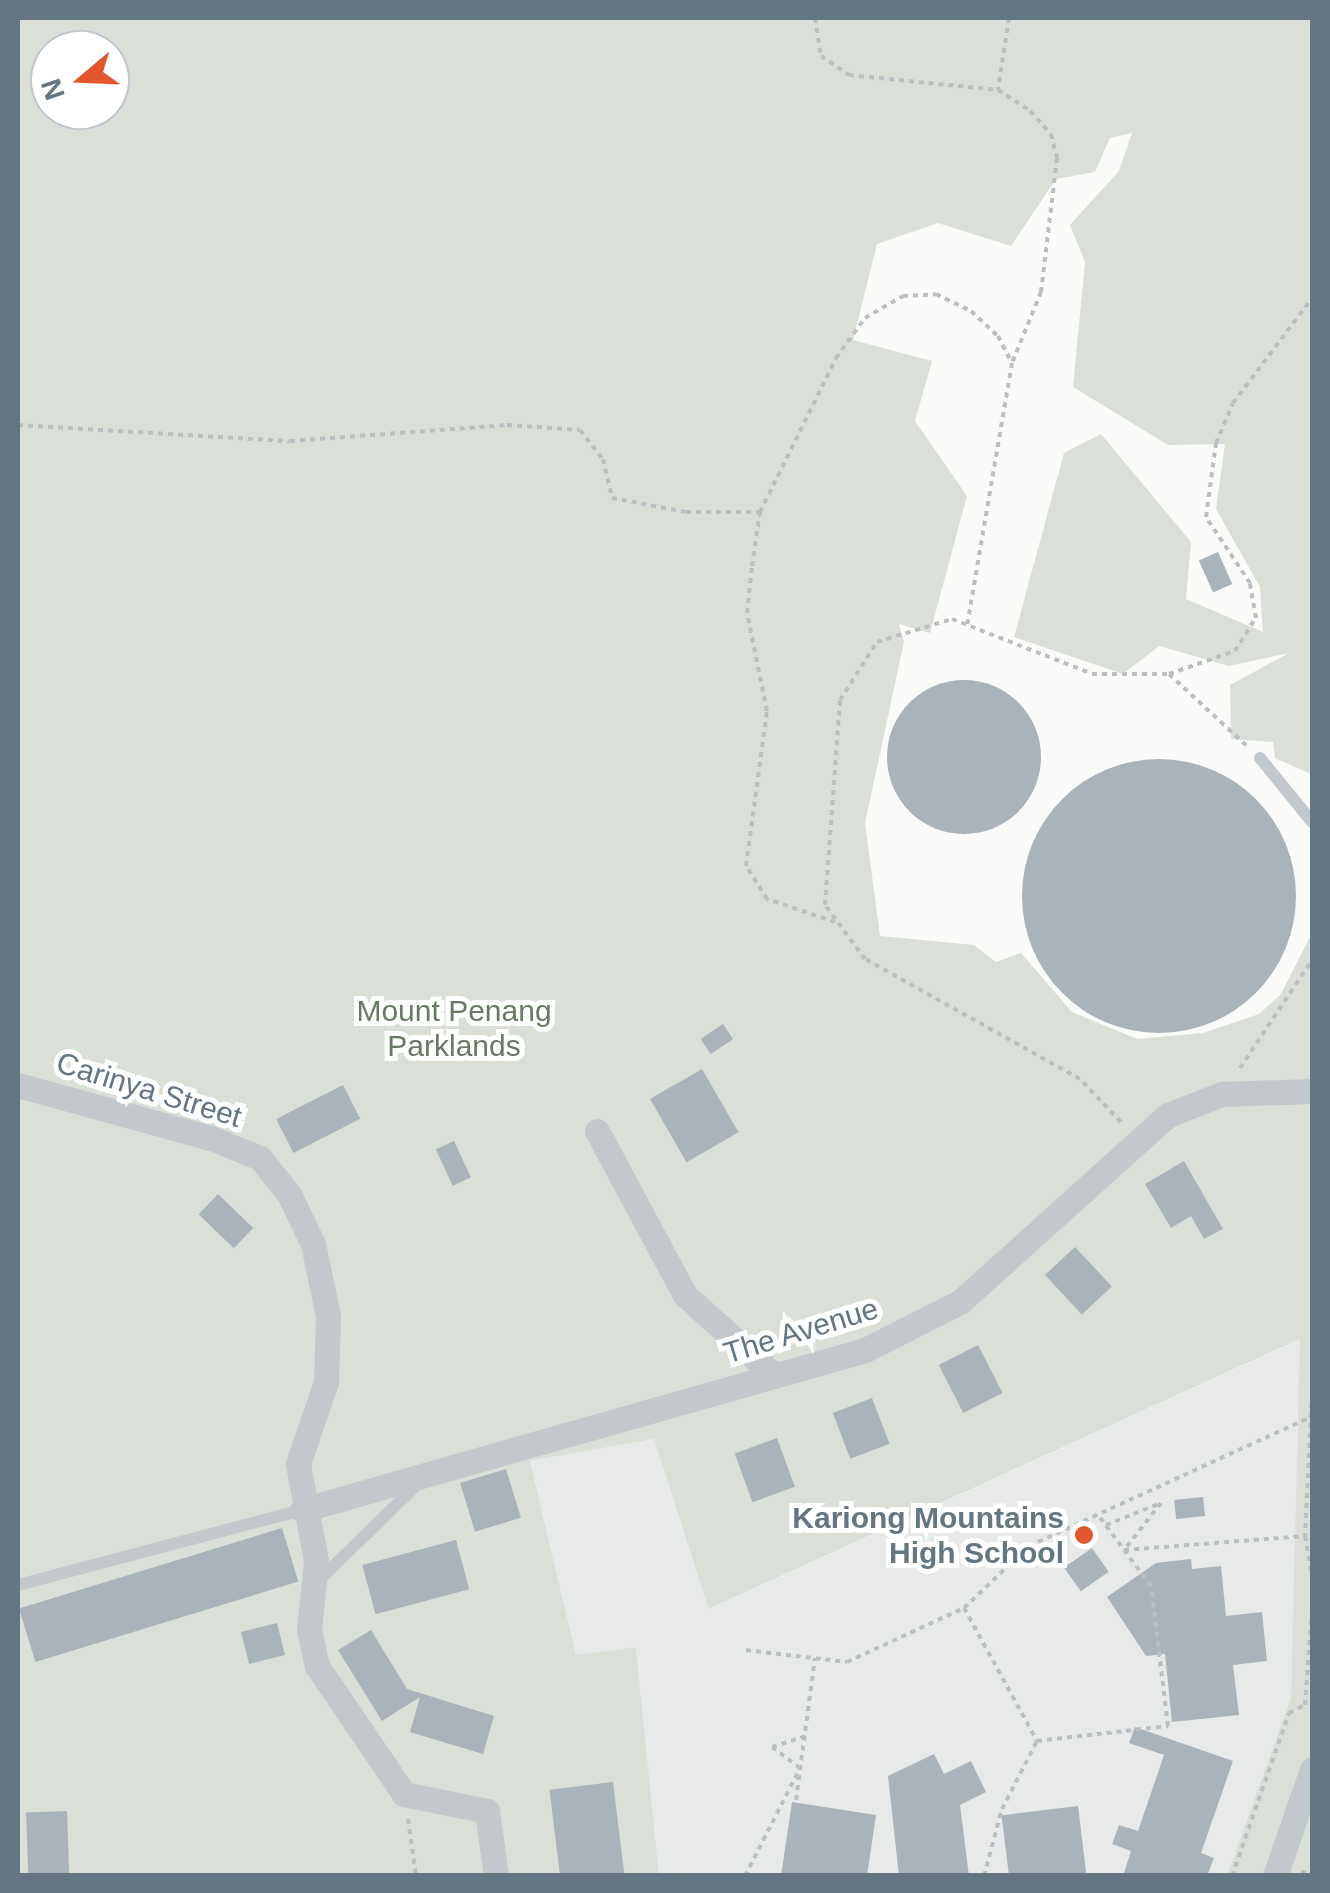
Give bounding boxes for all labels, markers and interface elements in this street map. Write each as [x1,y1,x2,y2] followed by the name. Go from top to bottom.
[30,30,130,130] north arrow
[35,75,71,104] text: N
[356,993,552,1064] park label: Mount Penang Parklands
[52,1045,246,1135] street label: Carinya Street
[719,1290,883,1372] street label: The Avenue
[792,1500,1064,1570] place label: Kariong Mountains High School
[1073,1524,1095,1546] marker: Kariong Mountains High School

